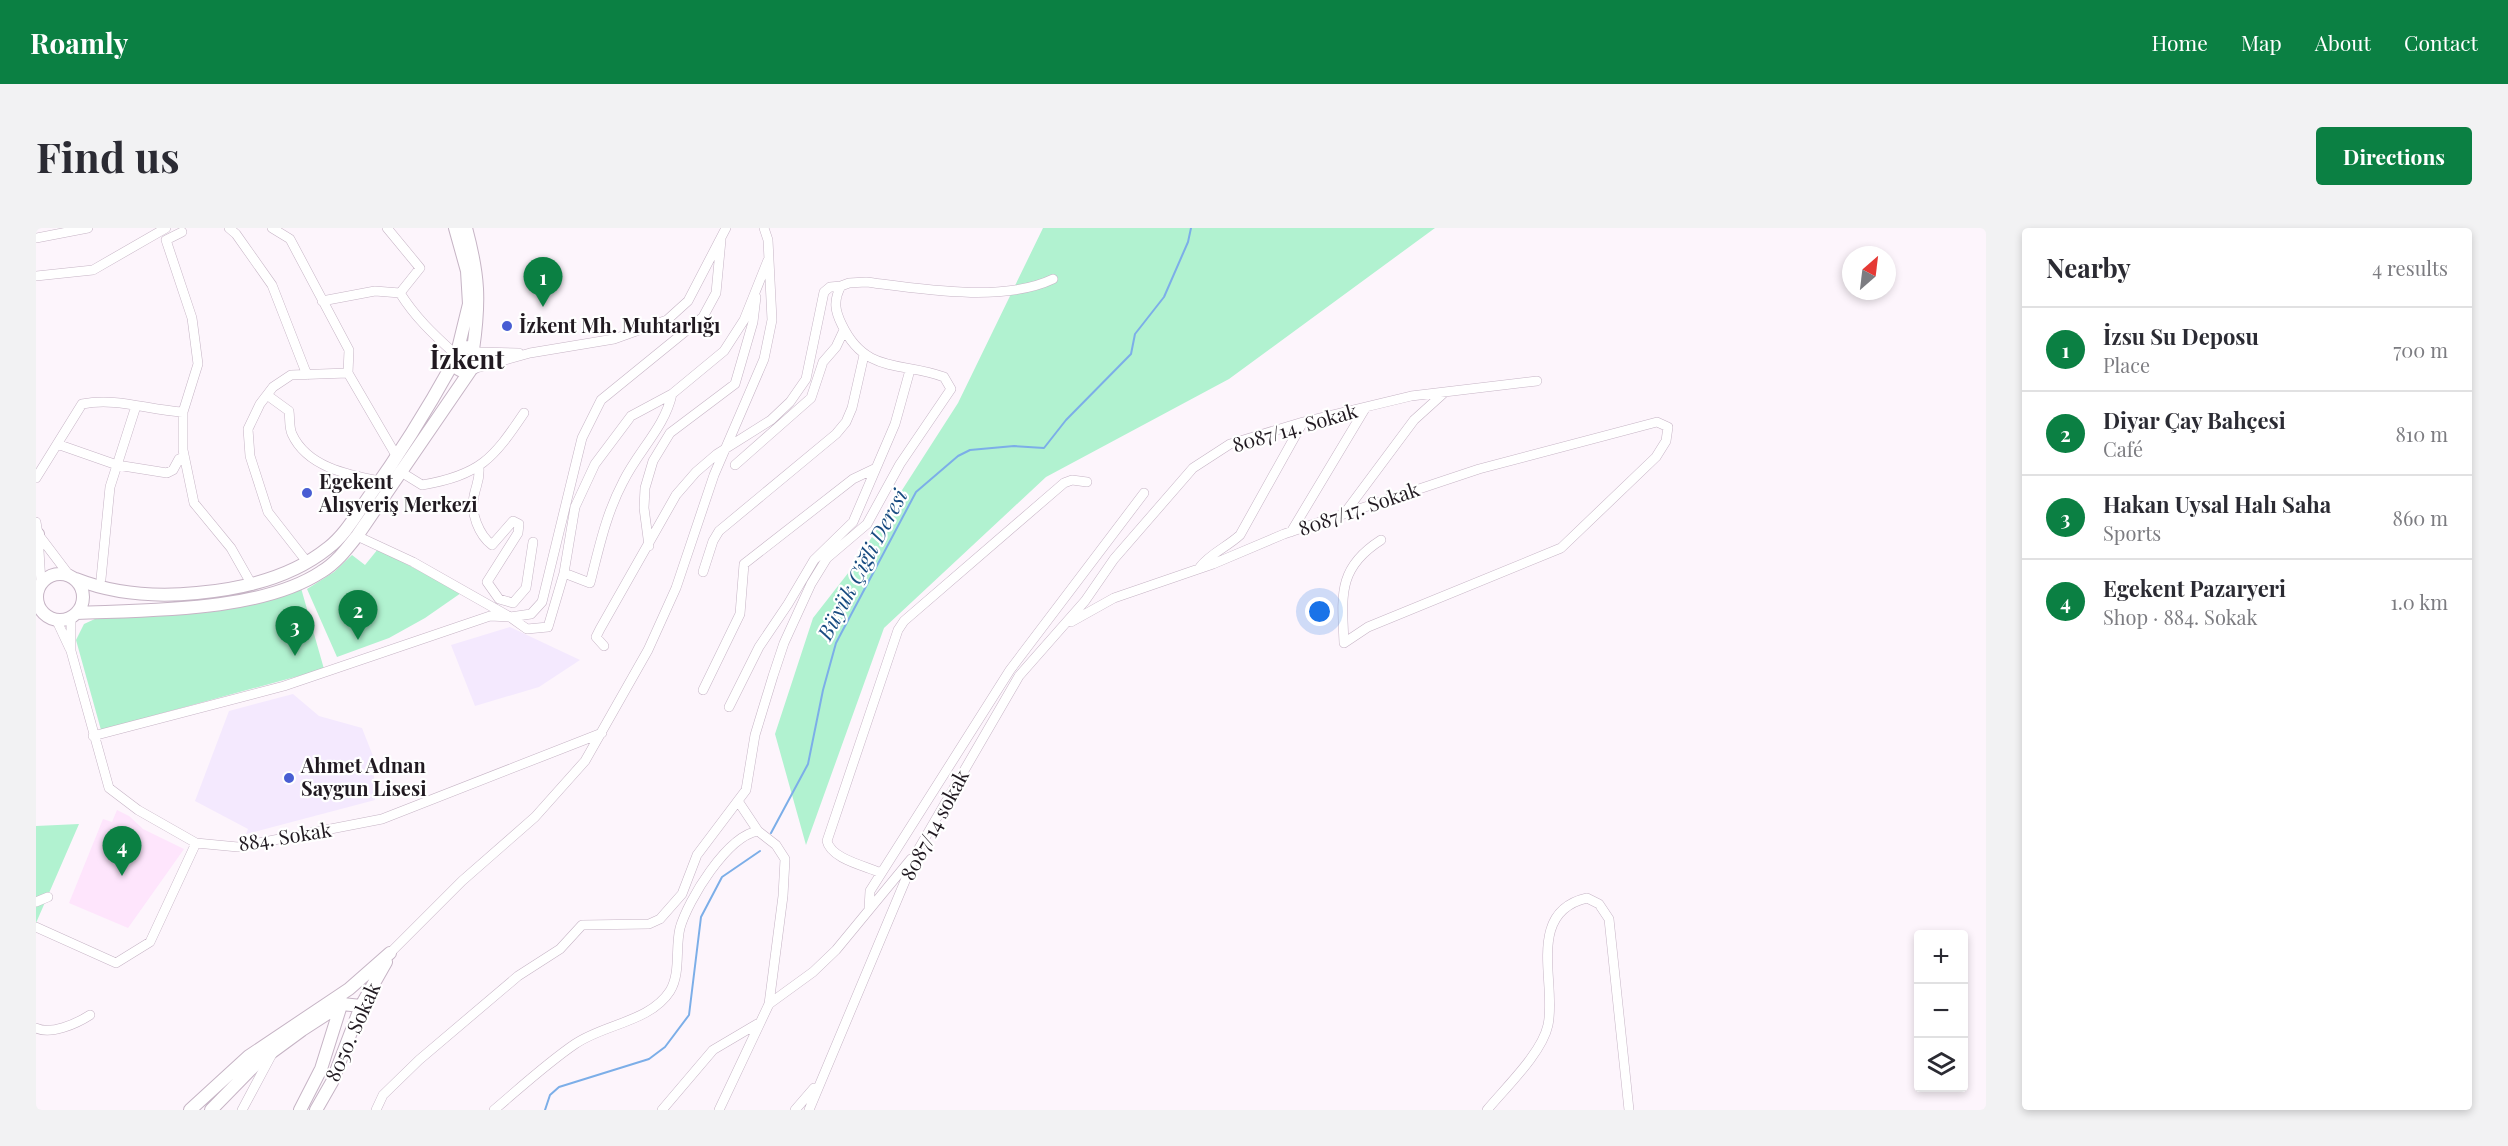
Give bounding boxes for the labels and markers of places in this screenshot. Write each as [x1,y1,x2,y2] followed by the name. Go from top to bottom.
[524,257,562,307] pin: 1
[519,311,720,338] place label: İzkent Mh. Muhtarlığı
[500,319,514,333] marker: İzkent Mh. Muhtarlığı
[318,467,478,517] place label: Egekent Alışveriş Merkezi
[300,486,314,500] marker: Egekent Alışveriş Merkezi
[338,590,378,640] pin: 2
[276,606,314,656] pin: 3
[300,751,427,801] place label: Ahmet Adnan Saygun Lisesi
[282,771,296,785] marker: Ahmet Adnan Saygun Lisesi
[102,826,142,876] pin: 4

